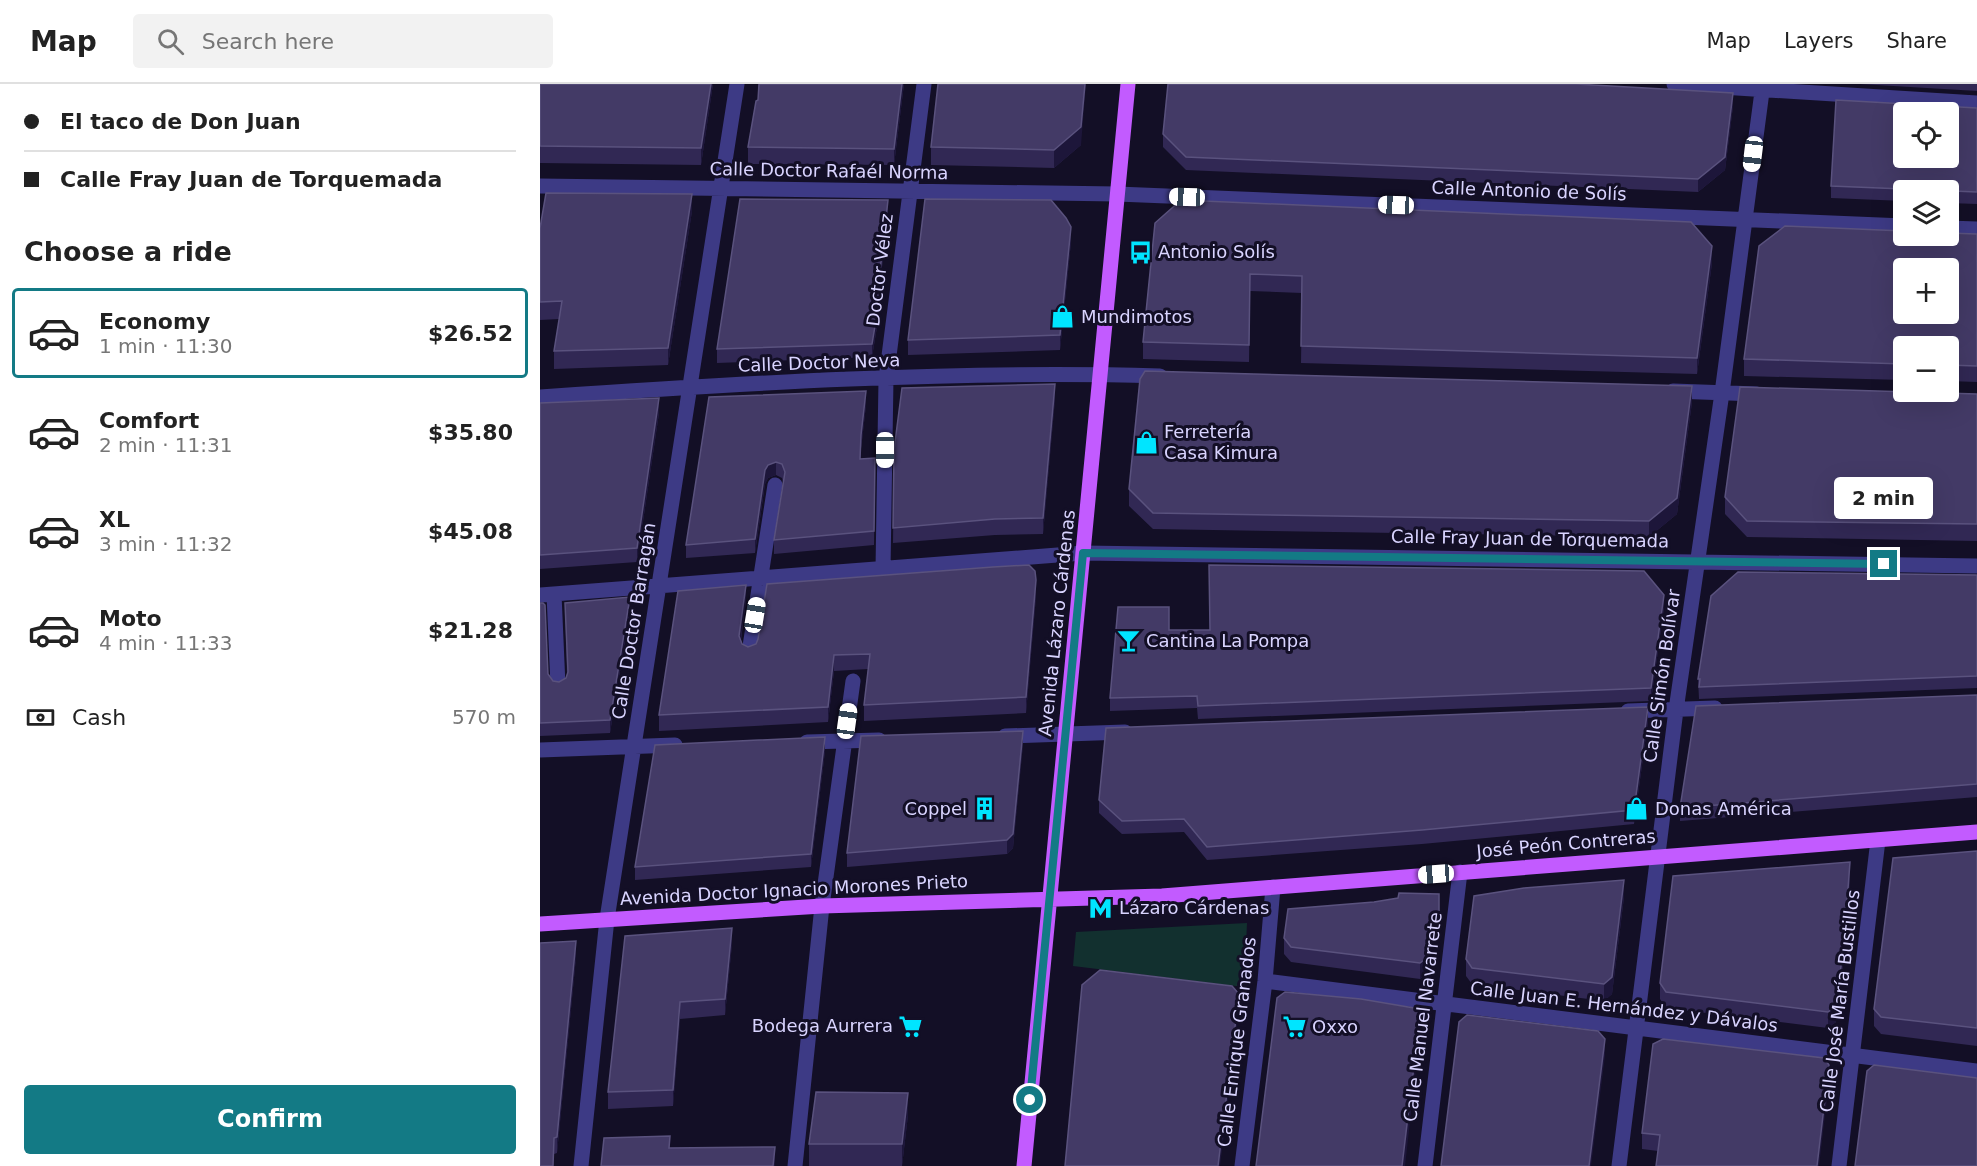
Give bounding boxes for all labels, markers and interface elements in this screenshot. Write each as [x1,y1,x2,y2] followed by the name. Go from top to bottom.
[133,14,553,68] search box
[30,25,97,58] text: Map
[154,25,187,58] icon: search
[202,29,334,54] text: Search here
[1707,29,1751,53] text: Map
[1784,29,1853,53] text: Layers
[1886,29,1947,53] text: Share
[1893,102,1959,402] map controls
[1893,102,1959,168] button: locate
[60,109,301,134] text: El taco de Don Juan
[1742,135,1764,173] car
[709,158,949,183] street label: Calle Doctor Rafaél Norma
[60,167,442,192] text: Calle Fray Juan de Torquemada
[1431,177,1627,204] street label: Calle Antonio de Solís
[1893,180,1959,246] button: layers
[1169,187,1205,207] car
[1378,195,1414,215] car
[862,212,897,328] street label: Doctor Vélez
[24,236,232,267] text: Choose a ride
[1127,239,1153,265] bus stop icon: Antonio Solís
[1158,241,1275,262] place label: Antonio Solís
[1893,258,1959,324] button: +
[1050,304,1076,330] shop icon: Mundimotos
[27,306,81,360] icon: car
[1081,306,1192,327] place label: Mundimotos
[99,309,210,334] text: Economy
[428,321,513,346] text: $26.52
[99,334,233,358] text: 1 min · 11:30
[1893,336,1959,402] button: −
[737,349,901,376] street label: Calle Doctor Neva
[27,405,81,459] icon: car
[99,408,199,433] text: Comfort
[428,420,513,445] text: $35.80
[1164,421,1278,463] place label: Ferretería Casa Kimura
[1133,429,1159,455] shop icon: Ferretería Casa Kimura
[876,432,894,468] car
[99,433,233,457] text: 2 min · 11:31
[1834,477,1934,519] callout: 2 min
[1852,486,1915,510] text: 2 min
[27,504,81,558] icon: car
[99,507,130,532] text: XL
[1034,509,1079,737] street label: Avenida Lázaro Cárdenas
[428,519,513,544] text: $45.08
[608,521,659,721] street label: Calle Doctor Barragán
[1391,526,1669,551] street label: Calle Fray Juan de Torquemada
[99,532,233,556] text: 3 min · 11:32
[1870,550,1897,577] route end
[1639,587,1684,764] street label: Calle Simón Bolívar
[743,596,767,634] car
[27,603,81,657] icon: car
[99,606,162,631] text: Moto
[428,618,513,643] text: $21.28
[1115,628,1141,654] bar icon: Cantina La Pompa
[1146,630,1309,651] place label: Cantina La Pompa
[99,631,233,655] text: 4 min · 11:33
[24,701,57,734] icon: cash
[836,702,858,740] car
[72,705,126,730] text: Cash
[452,705,516,729] text: 570 m
[972,796,998,822] building icon: Coppel
[1624,796,1650,822] shop icon: Donas América
[904,798,967,819] place label: Coppel
[1655,798,1792,819] place label: Donas América
[1474,825,1656,862] street label: José Peón Contreras
[1417,864,1455,884] car
[619,870,969,909] street label: Avenida Doctor Ignacio Morones Prieto
[1815,888,1864,1113] street label: Calle José María Bustillos
[1088,895,1114,921] metro station icon: Lázaro Cárdenas
[1119,897,1269,918] place label: Lázaro Cárdenas
[1399,911,1446,1123] street label: Calle Manuel Navarrete
[1213,936,1260,1148] street label: Calle Enrique Granados
[1469,977,1779,1036] street label: Calle Juan E. Hernández y Dávalos
[898,1013,924,1039] supermarket icon: Bodega Aurrera
[1281,1014,1307,1040] supermarket icon: Oxxo
[752,1015,893,1036] place label: Bodega Aurrera
[1312,1016,1358,1037] place label: Oxxo
[24,1085,516,1154] button: Confirm
[1016,1086,1043,1113] route start

